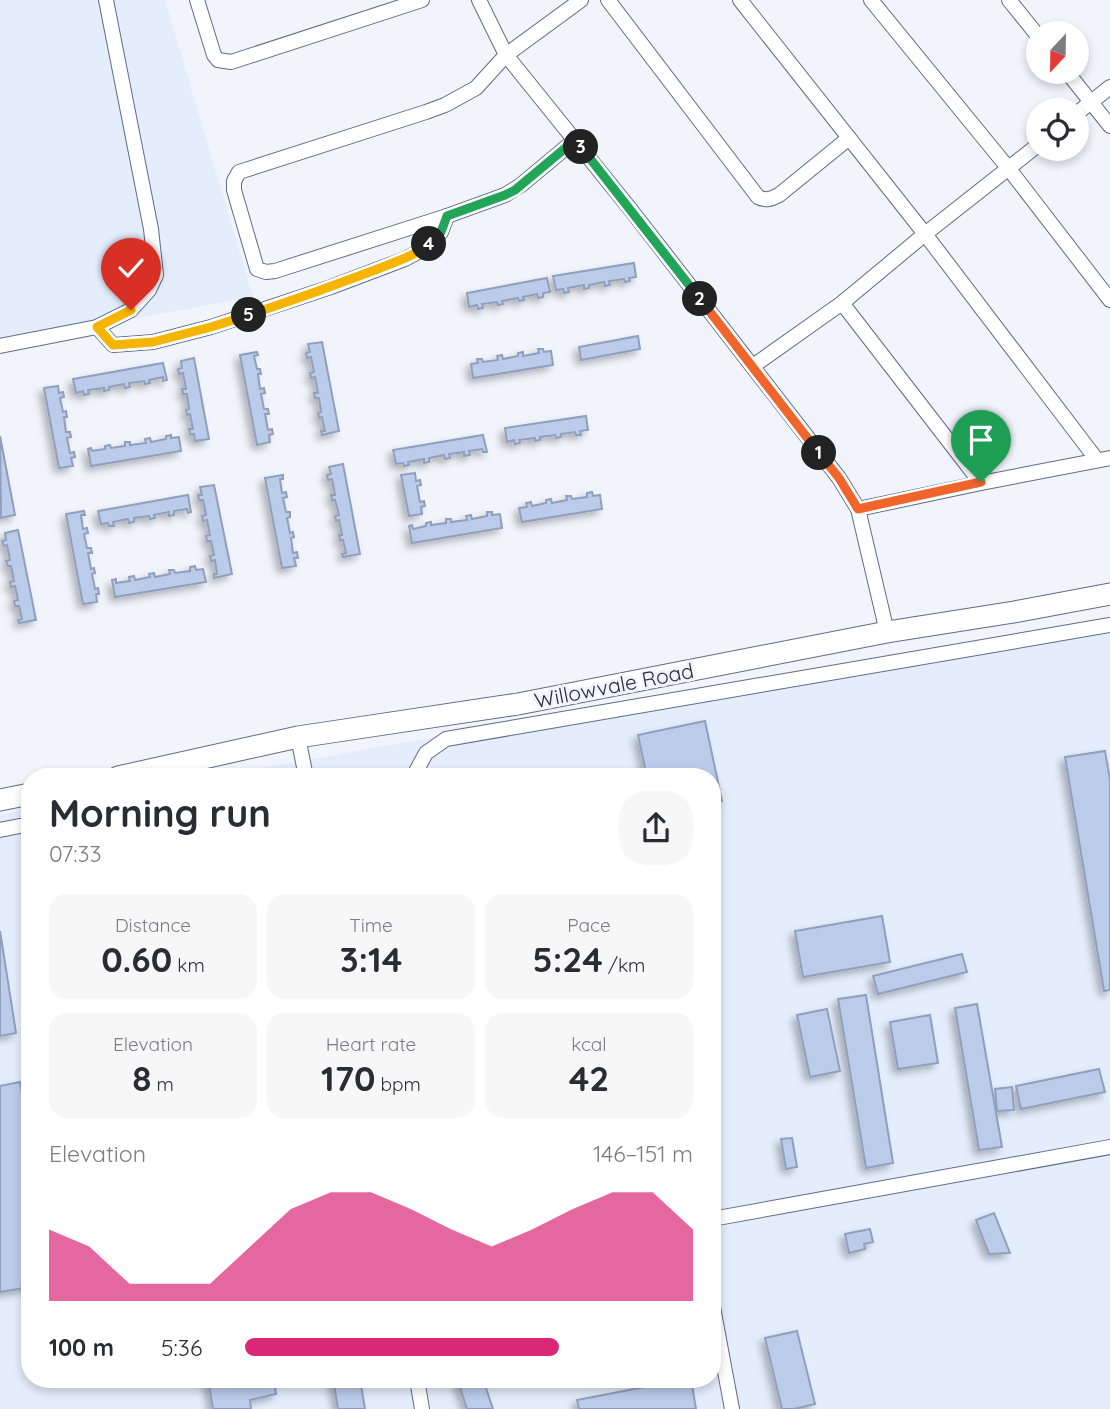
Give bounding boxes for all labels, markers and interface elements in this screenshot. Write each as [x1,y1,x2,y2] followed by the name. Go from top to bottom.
[1026,21,1088,84] north arrow
[1026,21,1089,161] map controls
[1026,98,1089,161] button: locate
[564,130,598,164] pin: 3
[575,134,586,158] text: 3
[412,226,446,262] pin: 4
[423,231,434,255] text: 4
[101,238,161,310] pin
[112,249,150,287] icon: check
[682,282,718,316] pin: 2
[694,286,705,310] text: 2
[232,298,266,332] pin: 5
[243,302,254,326] text: 5
[951,410,1011,482] pin
[962,421,1000,459] icon: arrive
[802,435,836,470] pin: 1
[815,440,822,464] text: 1
[532,657,696,713] street label: Willowvale Road
[49,789,271,837] text: Morning run
[619,791,693,865] button: share
[49,839,102,868] text: 07:33
[115,913,191,937] text: Distance
[349,913,393,937] text: Time
[567,913,611,937] text: Pace
[101,937,172,981] text: 0.60
[340,937,402,981] text: 3:14
[533,937,603,981] text: 5:24
[172,953,205,977] text: km
[603,953,645,977] text: /km
[113,1032,193,1056] text: Elevation
[326,1032,416,1056] text: Heart rate
[571,1032,607,1056] text: kcal
[132,1056,151,1100] text: 8
[321,1056,375,1100] text: 170
[569,1056,609,1100] text: 42
[151,1072,174,1096] text: m
[375,1072,421,1096] text: bpm
[49,1139,146,1168] text: Elevation
[593,1139,693,1168] text: 146–151 m
[49,1333,114,1362] text: 100 m
[161,1333,202,1362] text: 5:36

